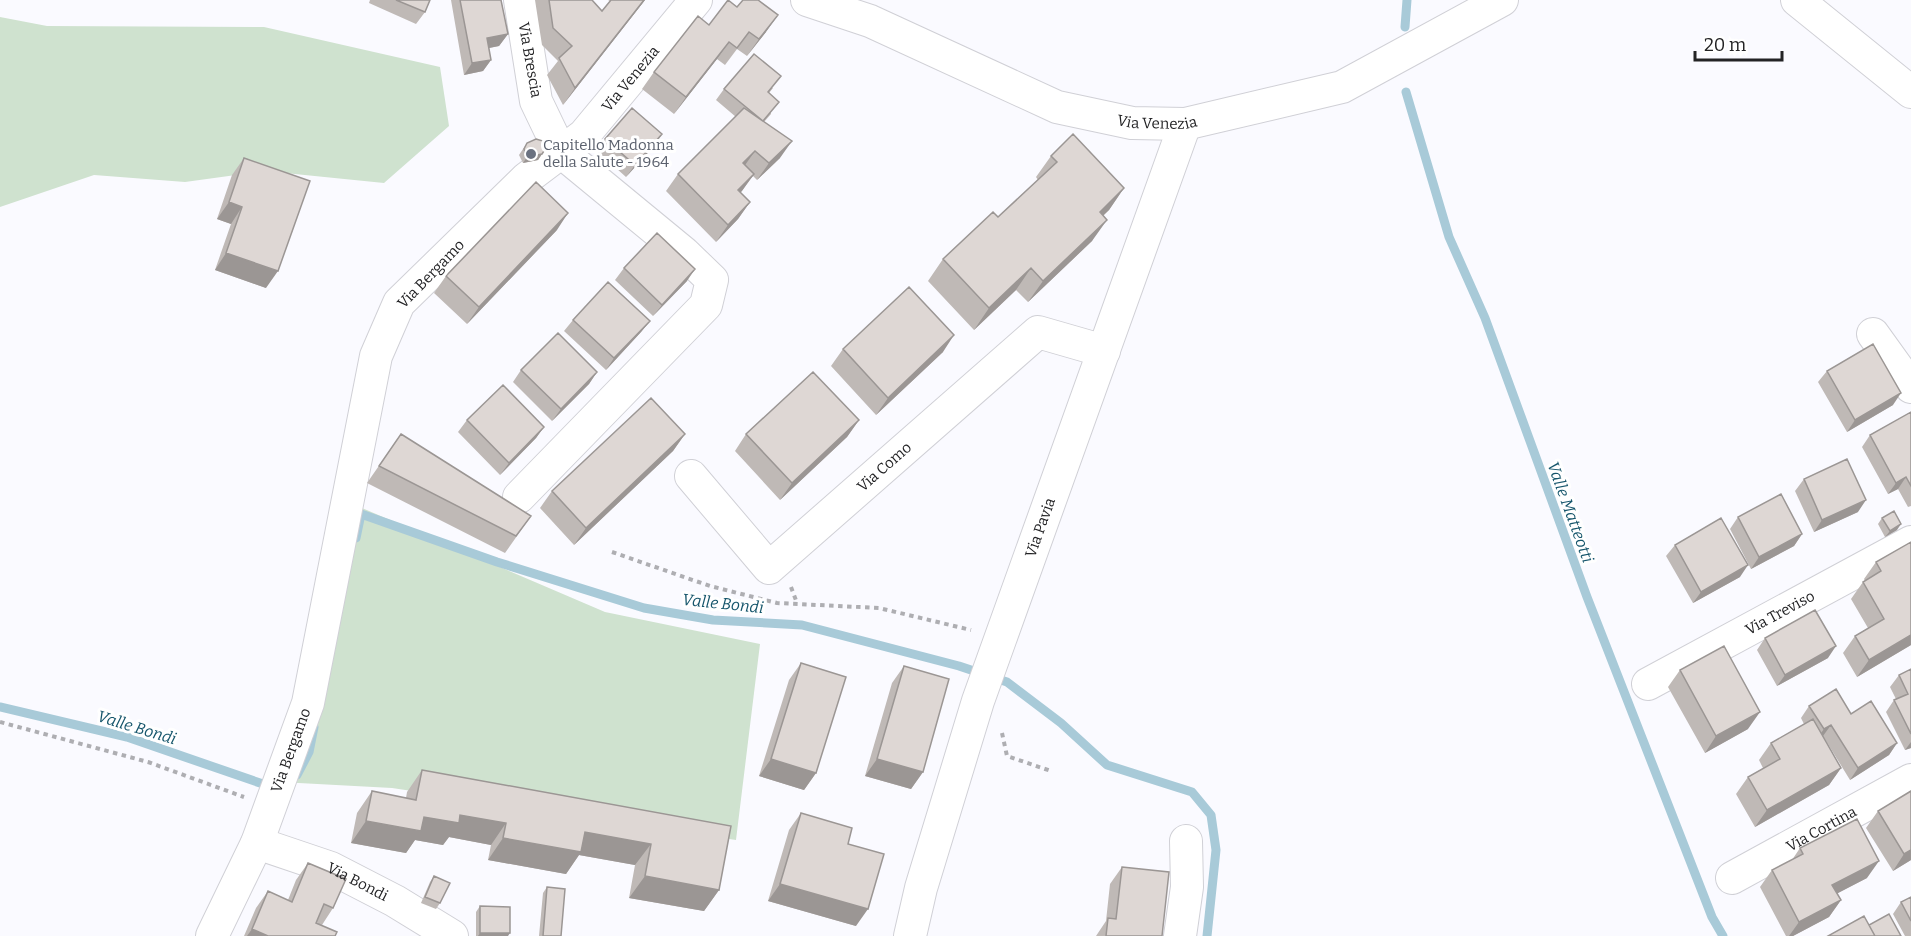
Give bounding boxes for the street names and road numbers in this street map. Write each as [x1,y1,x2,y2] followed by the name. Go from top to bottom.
[515,21,545,99] street label: Via Brescia
[598,42,663,115] street label: Via Venezia
[1115,111,1199,133] street label: Via Venezia
[394,236,468,312] street label: Via Bergamo
[854,438,915,495] street label: Via Como
[1021,495,1059,560] street label: Via Pavia
[1742,587,1818,639] street label: Via Treviso
[267,706,314,795] street label: Via Bergamo
[1783,803,1860,856] street label: Via Cortina
[324,859,392,905] street label: Via Bondi

